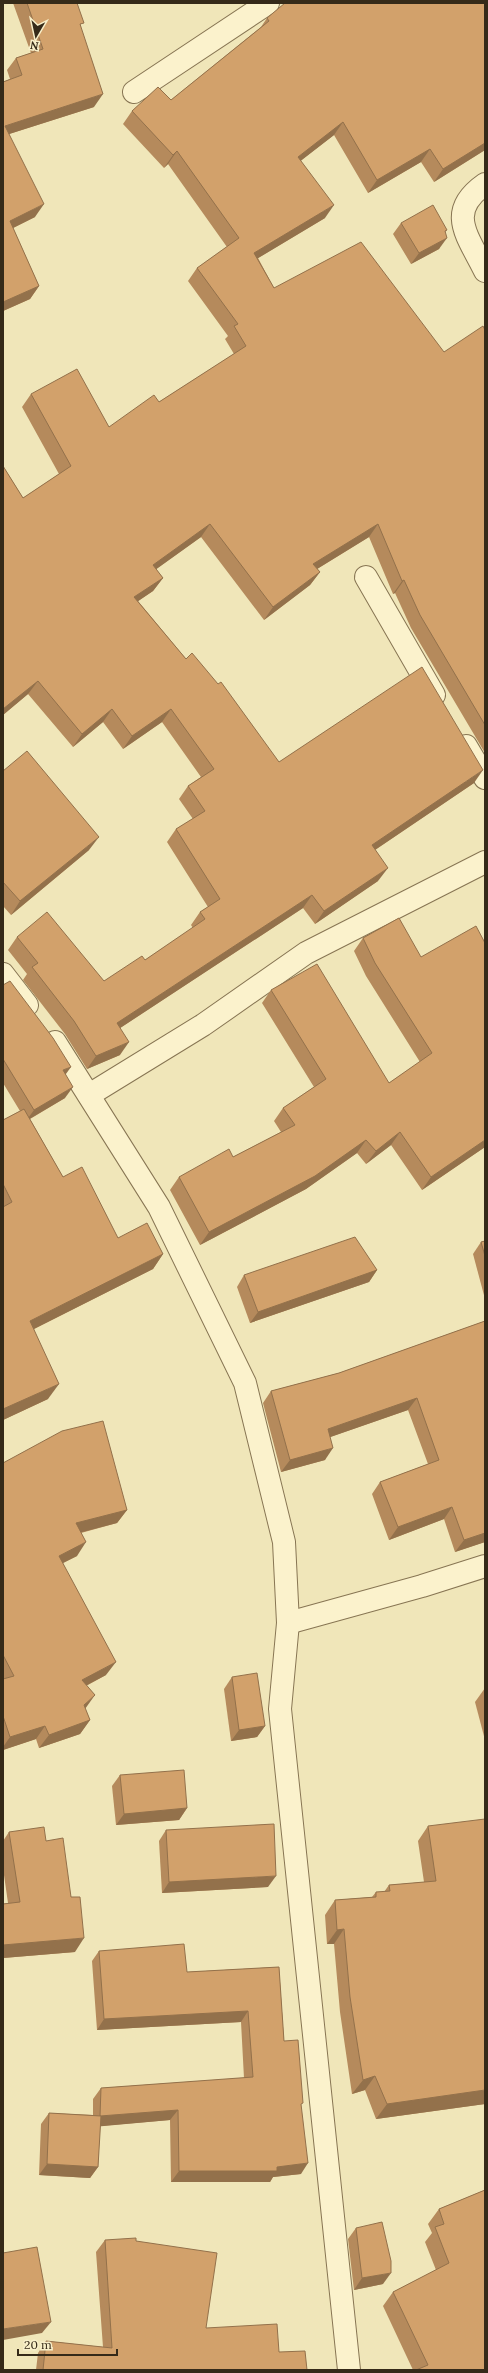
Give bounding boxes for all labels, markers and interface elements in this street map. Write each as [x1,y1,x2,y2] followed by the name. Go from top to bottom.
[16,16,56,56] north arrow
[29,38,40,53] text: N
[18,2331,117,2357] scale bar
[24,2337,52,2352] text: 20 m

